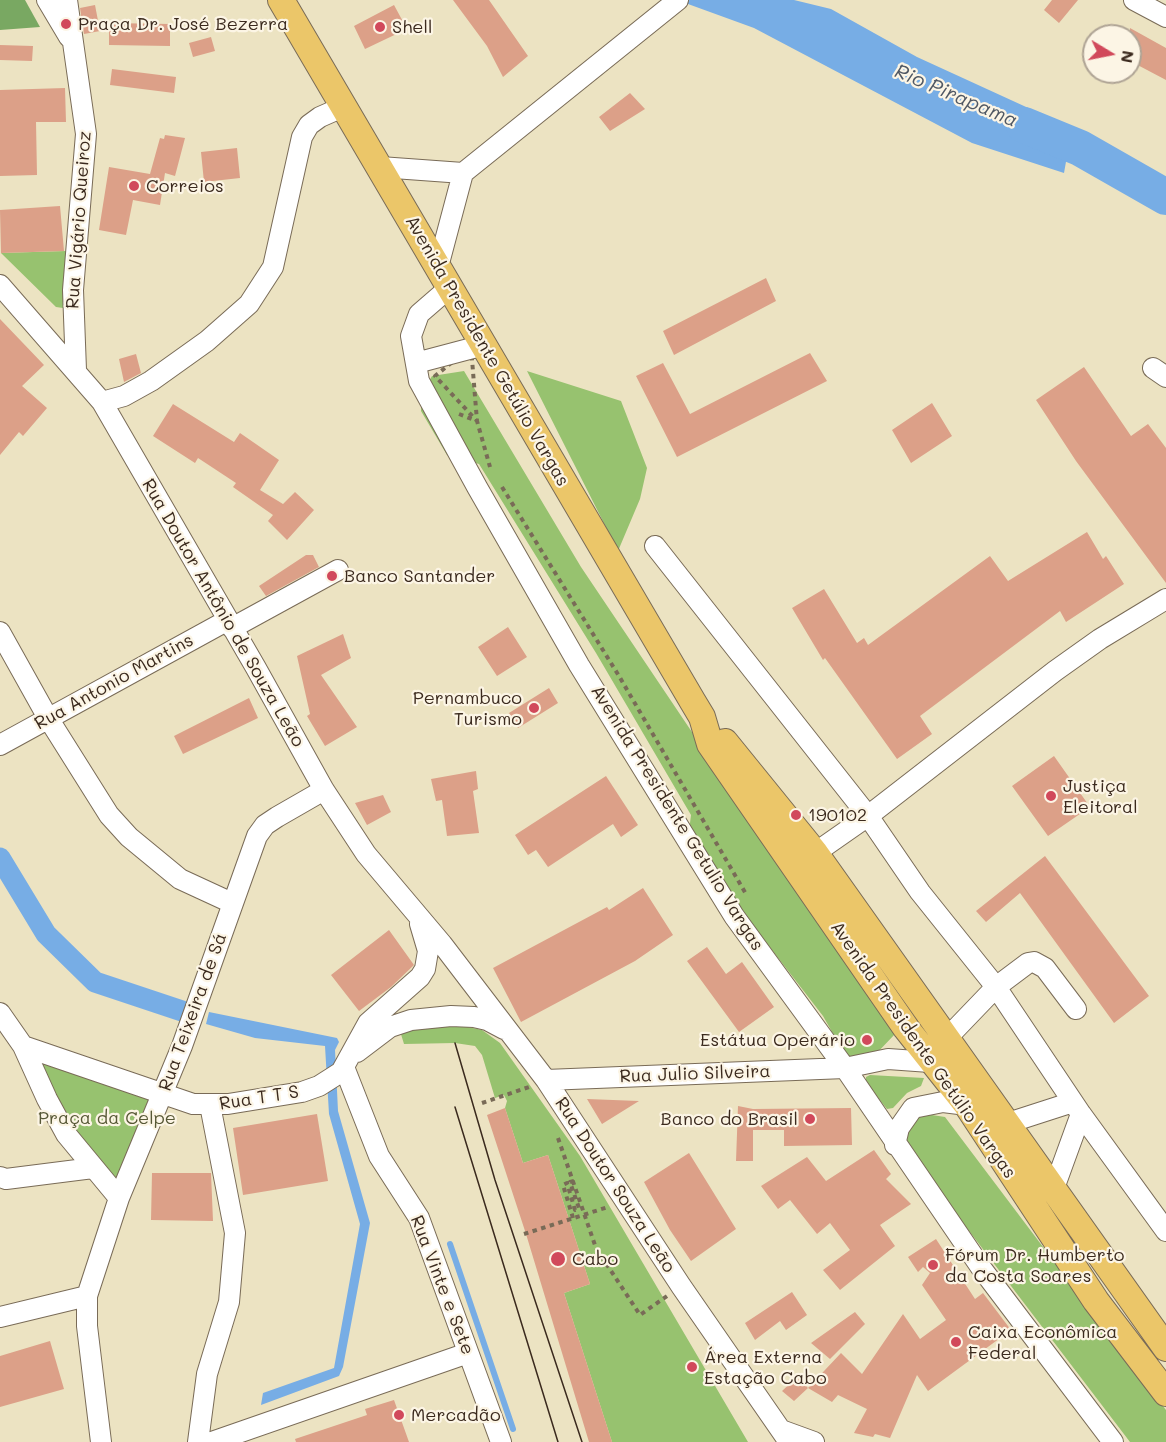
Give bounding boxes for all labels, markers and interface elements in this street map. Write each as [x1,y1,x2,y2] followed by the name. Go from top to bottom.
[78,13,288,35] place label: Praça Dr. José Bezerra
[392,16,432,38] place label: Shell
[59,17,73,31] marker: Praça Dr. José Bezerra
[373,20,387,34] marker: Shell
[1082,24,1142,84] north arrow
[1117,49,1140,65] text: N
[891,59,1021,133] water label: Rio Pirapama
[62,130,96,310] street label: Rua Vigário Queiroz
[146,175,224,197] place label: Correios
[127,179,141,193] marker: Correios
[400,212,574,490] street label: Avenida Presidente Getúlio Vargas
[137,475,309,751] street label: Rua Doutor Antônio de Souza Leão
[344,565,495,587] place label: Banco Santander
[325,569,339,583] marker: Banco Santander
[31,629,197,735] street label: Rua Antonio Martins
[586,681,768,955] street label: Avenida Presidente Getulio Vargas
[413,687,522,730] place label: Pernambuco Turismo
[527,701,541,715] marker: Pernambuco Turismo
[1063,775,1138,818] place label: Justiça Eleitoral
[1044,789,1058,803] marker: Justiça Eleitoral
[808,804,867,826] place label: 190102
[789,808,803,822] marker: 190102
[826,917,1020,1183] street label: Avenida Presidente Getúlio Vargas
[154,930,232,1094] street label: Rua Teixeira de Sá
[700,1029,855,1051] place label: Estátua Operário
[860,1033,874,1047] marker: Estátua Operário
[619,1061,771,1087] street label: Rua Julio Silveira
[218,1081,300,1115] street label: Rua T T S
[550,1093,680,1277] street label: Rua Doutor Souza Leão
[38,1107,176,1129] park label: Praça da Celpe
[661,1108,798,1130] place label: Banco do Brasil
[803,1112,817,1126] marker: Banco do Brasil
[405,1212,479,1358] street label: Rua Vinte e Sete
[945,1244,1124,1286] place label: Fórum Dr. Humberto da Costa Soares
[572,1248,618,1270] place label: Cabo
[549,1250,567,1268] marker: Cabo
[926,1258,940,1272] marker: Fórum Dr. Humberto da Costa Soares
[968,1321,1118,1364] place label: Caixa Econômica Federal
[949,1335,963,1349] marker: Caixa Econômica Federal
[704,1346,827,1388] place label: Área Externa Estação Cabo
[685,1360,699,1374] marker: Área Externa Estação Cabo
[411,1404,501,1426] place label: Mercadão
[392,1408,406,1422] marker: Mercadão

